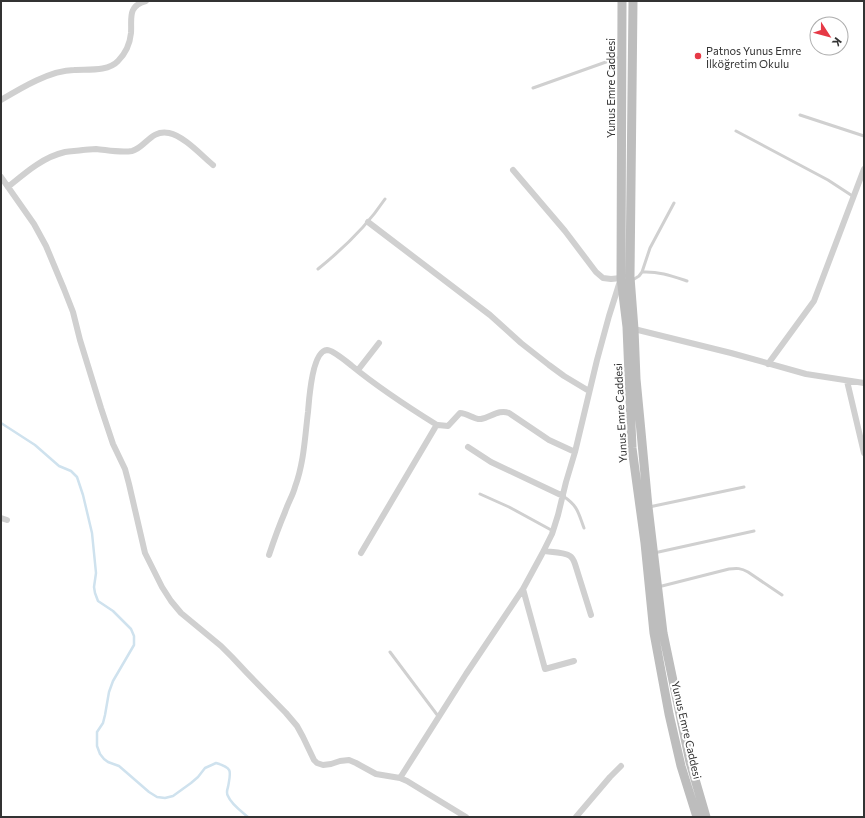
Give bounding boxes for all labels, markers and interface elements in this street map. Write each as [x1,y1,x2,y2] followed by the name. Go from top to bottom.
[809,16,849,56] north arrow
[830,35,845,49] text: K
[604,38,617,138] street label: Yunus Emre Caddesi
[706,44,802,70] place label: Patnos Yunus Emre İlköğretim Okulu
[693,51,703,61] marker: Patnos Yunus Emre İlköğretim Okulu
[611,363,629,463] street label: Yunus Emre Caddesi
[669,680,705,780] street label: Yunus Emre Caddesi

